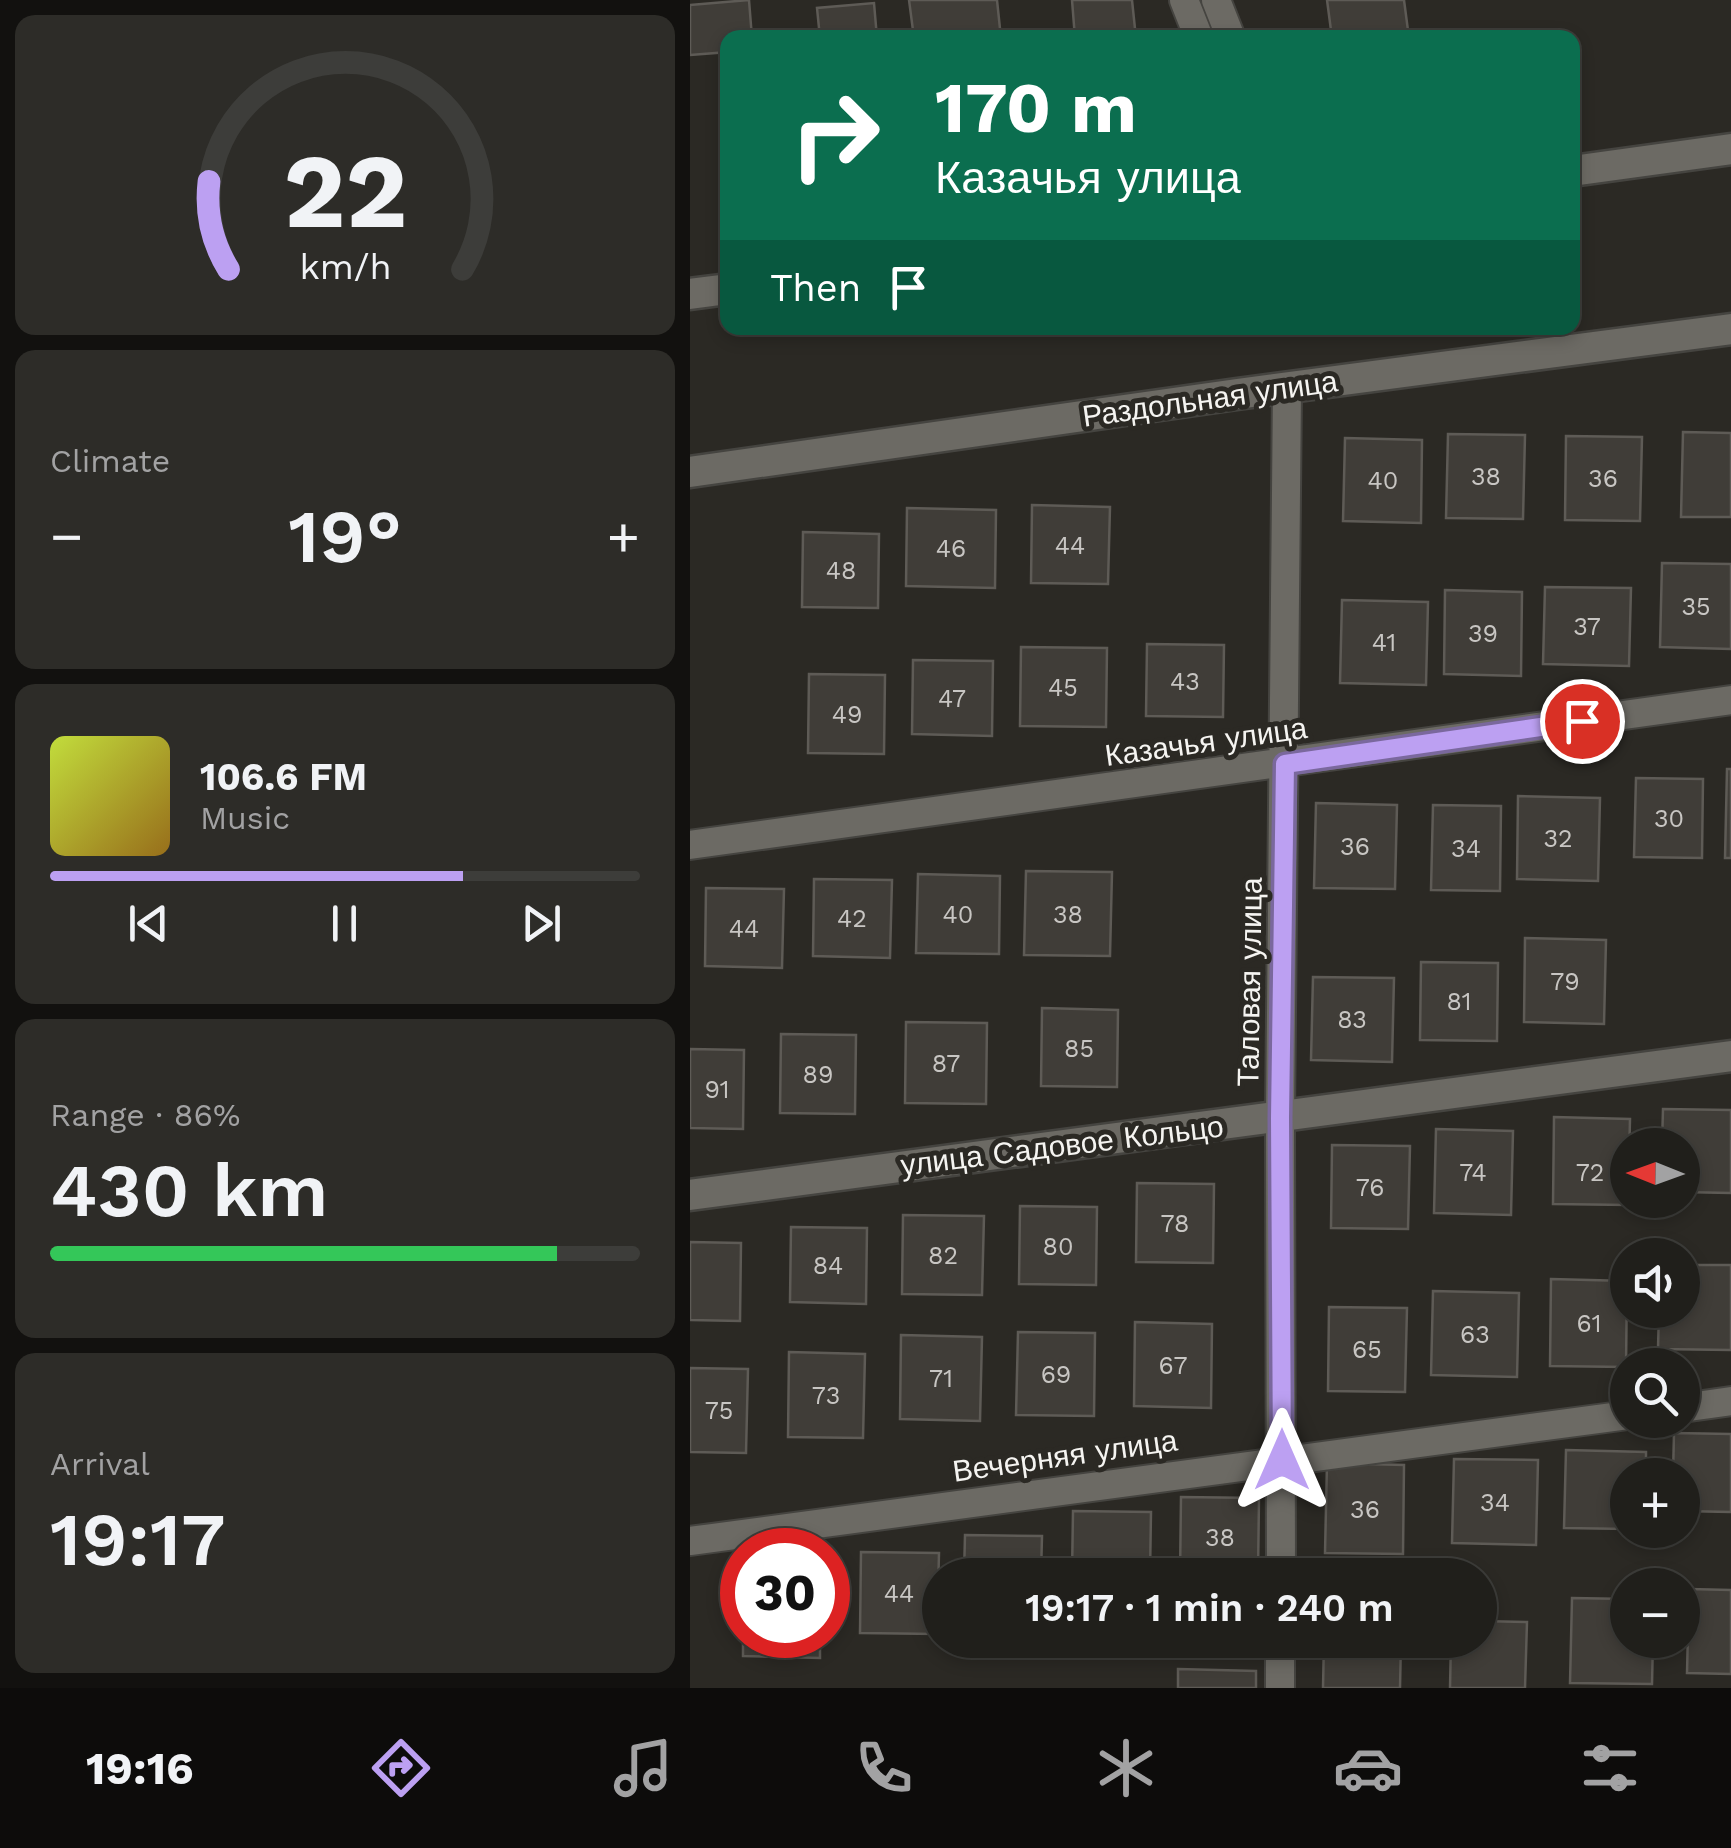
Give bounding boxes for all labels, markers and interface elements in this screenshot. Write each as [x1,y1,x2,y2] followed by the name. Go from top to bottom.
[935,67,1137,149] text: 170 m
[770,70,900,200] icon: right
[283,130,407,252] text: 22
[935,151,1241,204] text: Казачья улица
[299,246,391,288] text: km/h
[881,260,936,315] icon: arrive
[770,266,861,310] text: Then
[1080,363,1340,434] street label: Раздольная улица
[50,442,170,480] text: Climate
[1471,462,1501,491] house number: 38
[1588,464,1618,493] house number: 36
[1368,466,1398,495] house number: 40
[288,492,402,580] text: 19°
[50,504,83,568] text: −
[607,504,640,568] text: +
[1055,531,1085,560] house number: 44
[936,534,966,563] house number: 46
[826,556,856,585] house number: 48
[1681,592,1711,621] house number: 35
[1573,612,1601,641] house number: 37
[1468,619,1498,648] house number: 39
[1372,628,1396,657] house number: 41
[1170,667,1200,696] house number: 43
[1048,673,1078,702] house number: 45
[1540,679,1625,764] pin
[938,684,966,713] house number: 47
[1555,694,1610,749] icon: arrive
[832,700,862,729] house number: 49
[1103,710,1310,773] street label: Казачья улица
[200,755,367,799] text: 106.6 FM
[200,799,290,837] text: Music
[1654,804,1684,833] house number: 30
[1543,824,1573,853] house number: 32
[1340,832,1370,861] house number: 36
[1451,834,1481,863] house number: 34
[1230,877,1269,1087] street label: Таловая улица
[121,896,176,951] icon: previous
[317,896,372,951] icon: pause
[514,896,569,951] icon: next
[943,900,973,929] house number: 40
[1053,900,1083,929] house number: 38
[837,904,867,933] house number: 42
[729,914,759,943] house number: 44
[1550,967,1580,996] house number: 79
[1446,987,1472,1016] house number: 81
[1337,1005,1367,1034] house number: 83
[1064,1034,1094,1063] house number: 85
[932,1049,960,1078] house number: 87
[803,1060,833,1089] house number: 89
[704,1075,730,1104] house number: 91
[50,1096,240,1134] text: Range · 86%
[899,1108,1225,1183] street label: улица Садовое Кольцо
[1610,1128,1700,1218] north arrow
[1610,1128,1700,1658] map controls
[50,1146,328,1234] text: 430 km
[1459,1158,1487,1187] house number: 74
[1576,1158,1604,1187] house number: 72
[1356,1173,1384,1202] house number: 76
[1161,1209,1189,1238] house number: 78
[1043,1232,1073,1261] house number: 80
[1610,1238,1700,1328] button: sound
[928,1241,958,1270] house number: 82
[813,1251,843,1280] house number: 84
[1577,1309,1601,1338] house number: 61
[1460,1320,1490,1349] house number: 63
[1352,1335,1382,1364] house number: 65
[1610,1348,1700,1438] button: search
[1159,1351,1187,1380] house number: 67
[1041,1360,1071,1389] house number: 69
[929,1364,953,1393] house number: 71
[812,1381,840,1410] house number: 73
[705,1396,733,1425] house number: 75
[1230,1408,1334,1512] position arrow
[950,1422,1180,1489] street label: Вечерняя улица
[50,1445,150,1483] text: Arrival
[1610,1458,1700,1548] button: +
[1480,1488,1510,1517] house number: 34
[50,1495,226,1583] text: 19:17
[1350,1495,1380,1524] house number: 36
[1205,1523,1235,1552] house number: 38
[720,1528,850,1658] speed limit sign: 30
[1610,1568,1700,1658] button: −
[884,1579,914,1608] house number: 44
[1025,1586,1394,1630] text: 19:17 · 1 min · 240 m
[366,1733,436,1803] icon: directions
[608,1733,678,1803] icon: music
[849,1733,919,1803] icon: phone
[1091,1733,1161,1803] icon: climate
[1333,1733,1403,1803] icon: car
[1575,1733,1645,1803] icon: filters
[86,1742,194,1795] text: 19:16

